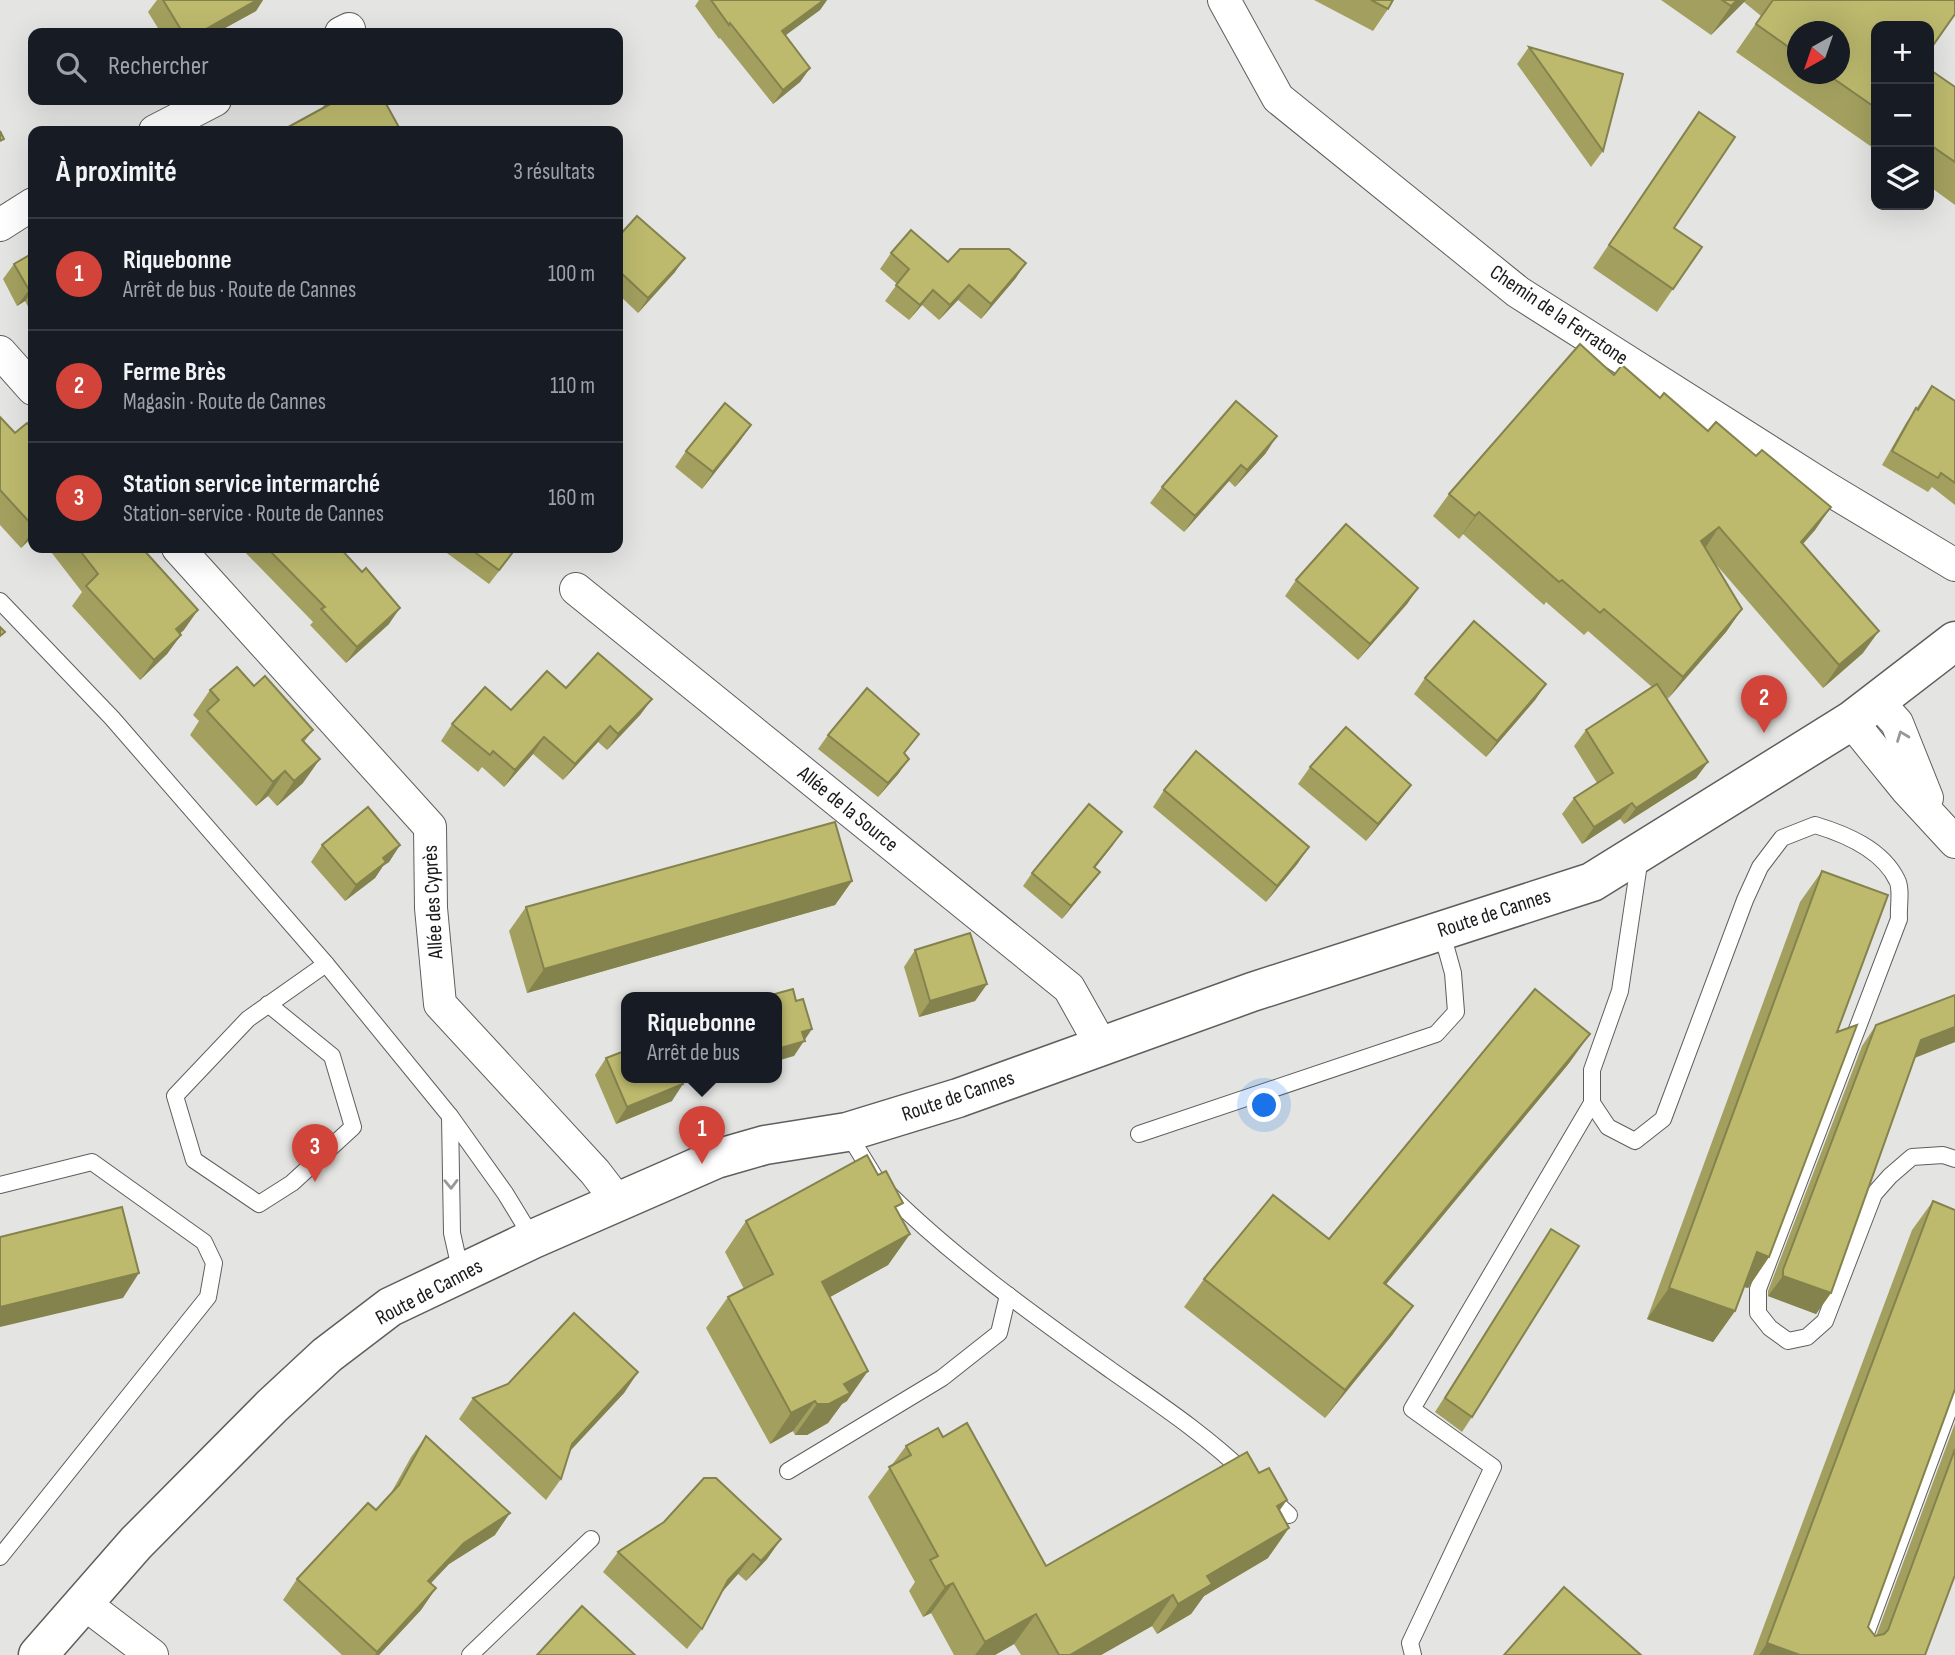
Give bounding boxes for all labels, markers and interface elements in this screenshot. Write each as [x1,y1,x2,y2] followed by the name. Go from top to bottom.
[1787,21,1850,84] north arrow
[1871,21,1934,210] map controls
[1871,21,1934,84] button: +
[28,28,623,105] search box
[52,48,90,86] icon: search
[108,51,209,82] text: Rechercher
[1871,84,1934,147] button: −
[1871,147,1934,210] button: layers
[56,154,177,190] text: À proximité
[513,158,595,186] text: 3 résultats
[123,245,232,276] text: Riquebonne
[1485,259,1633,371] street label: Chemin de la Ferratone
[74,260,84,288] text: 1
[548,260,595,288] text: 100 m
[123,276,356,304] text: Arrêt de bus · Route de Cannes
[123,357,226,388] text: Ferme Brès
[74,372,84,400] text: 2
[550,372,595,400] text: 110 m
[123,388,326,416] text: Magasin · Route de Cannes
[123,469,380,500] text: Station service intermarché
[74,484,84,512] text: 3
[548,484,595,512] text: 160 m
[123,500,384,528] text: Station-service · Route de Cannes
[1741,675,1787,733] pin: 2
[1896,731,1910,743] one-way arrow
[792,760,903,857] street label: Allée de la Source
[418,844,449,961] street label: Allée des Cyprès
[1434,883,1554,943] street label: Route de Cannes
[621,992,782,1083] popup
[647,1008,756,1039] text: Riquebonne
[647,1039,740,1067] text: Arrêt de bus
[898,1065,1018,1127] street label: Route de Cannes
[1247,1088,1281,1122] your location
[679,1106,725,1164] pin: 1
[292,1124,338,1182] pin: 3
[443,1179,459,1190] one-way arrow
[371,1253,487,1331] street label: Route de Cannes

